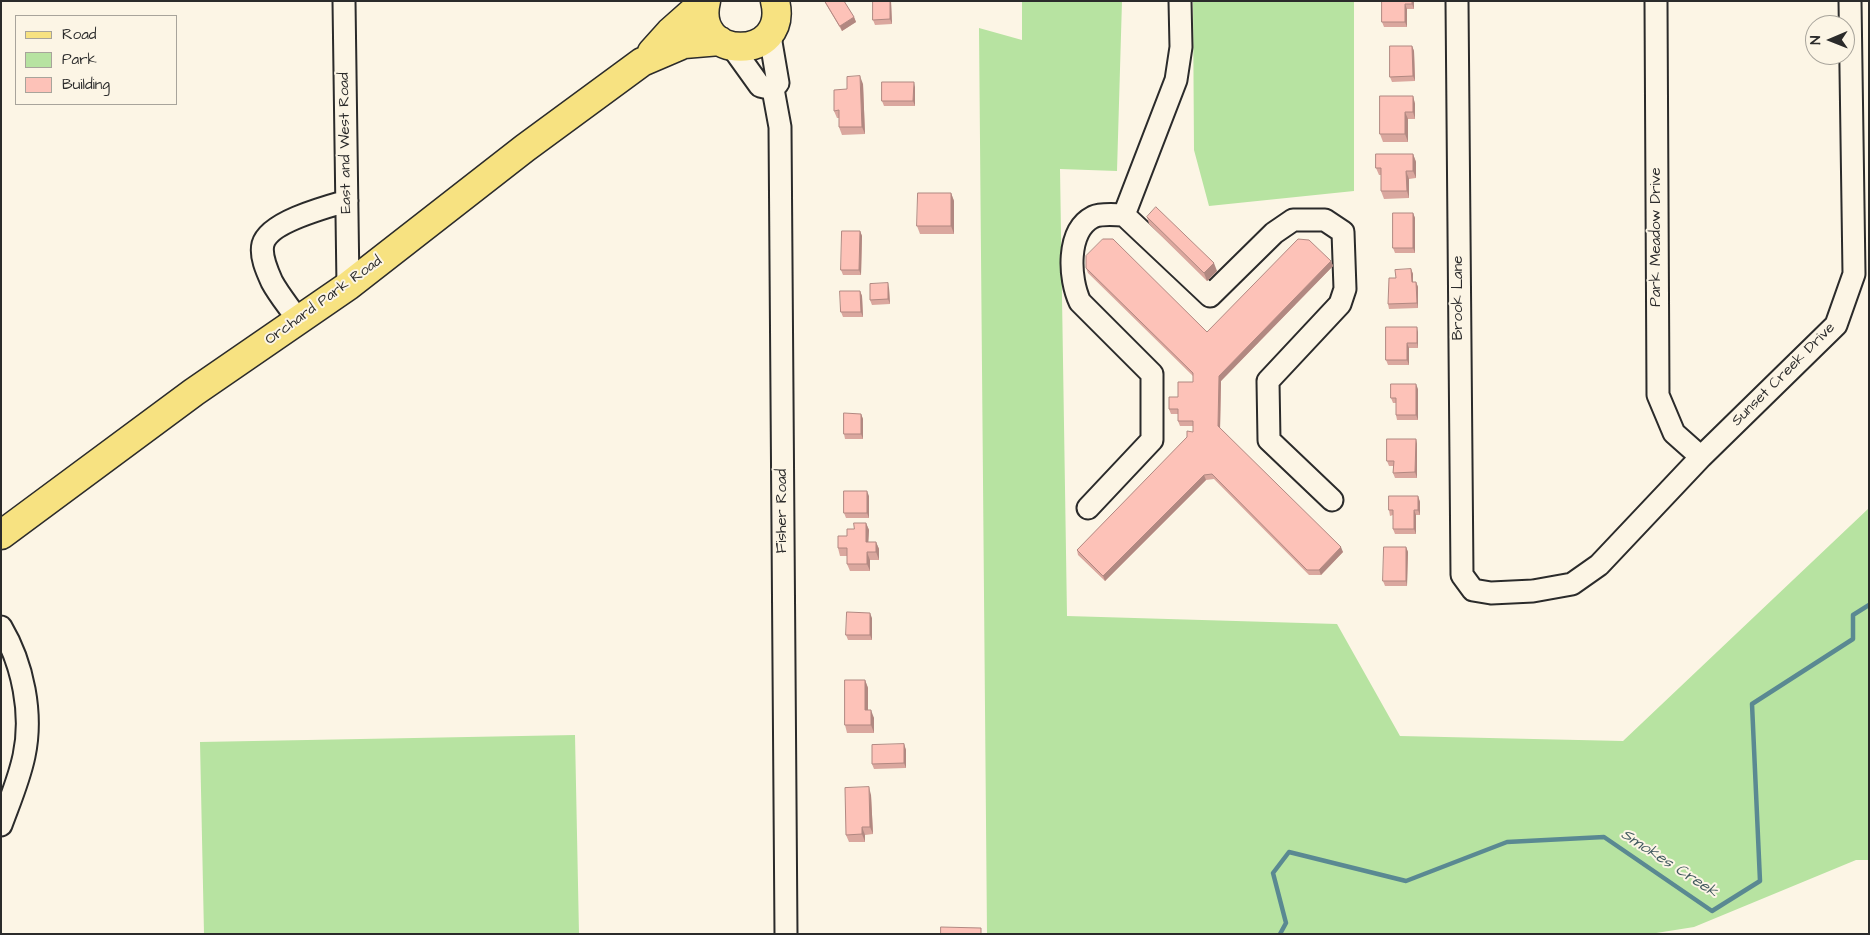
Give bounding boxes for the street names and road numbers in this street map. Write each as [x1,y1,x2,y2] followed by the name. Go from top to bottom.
[336,72,356,214] street label: East and West Road
[1648,167,1666,307] street label: Park Meadow Drive
[262,253,386,349] street label: Orchard Park Road
[1450,256,1468,340] street label: Brook Lane
[1728,319,1840,431] street label: Sunset Creek Drive
[774,469,792,553] street label: Fisher Road

